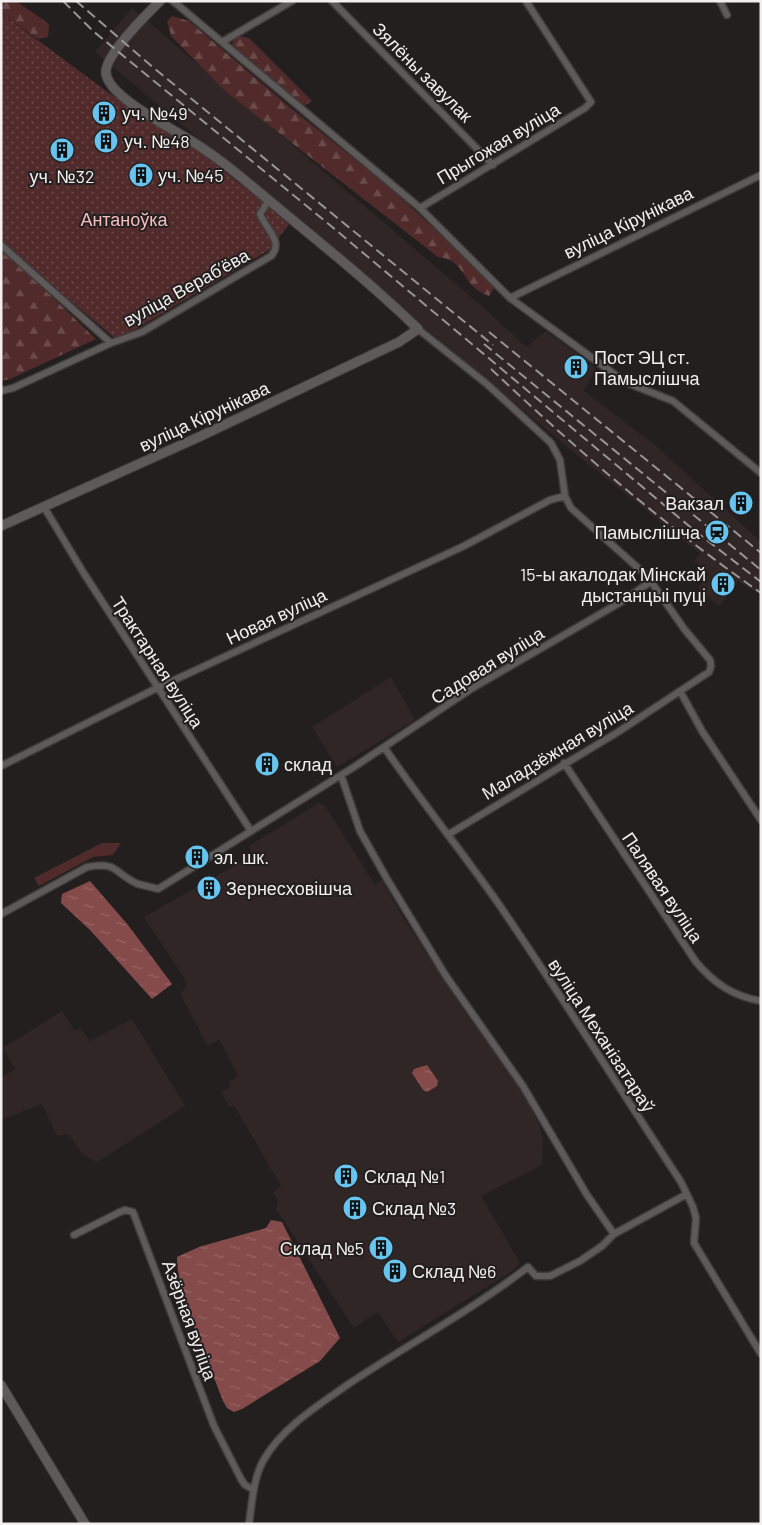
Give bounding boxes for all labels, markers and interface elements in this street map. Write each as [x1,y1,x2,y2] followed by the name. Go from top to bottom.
[369,18,478,127] street label: Зялёны завулак
[432,97,564,188] street label: Прыгожая вуліца
[91,100,117,126] building icon: уч. №49
[122,102,188,124] place label: уч. №49
[93,128,119,154] building icon: уч. №48
[124,130,190,152] place label: уч. №48
[49,137,75,163] building icon: уч. №32
[128,162,154,188] building icon: уч. №45
[158,164,223,186] place label: уч. №45
[29,165,95,187] place label: уч. №32
[560,181,697,263] street label: вуліца Кірунікава
[80,208,169,230] park label: Антаноўка
[119,243,254,331] street label: вуліца Верабʼёва
[594,346,701,389] place label: Пост ЭЦ ст. Памыслішча
[563,354,589,380] building icon: Пост ЭЦ ст. Памыслішча
[135,376,273,456] street label: вуліца Кірунікава
[728,490,754,516] building icon: Вакзал
[665,492,724,514] place label: Вакзал
[704,519,730,545] station icon: Памыслішча
[594,521,701,543] place label: Памыслішча
[520,563,706,606] place label: 15-ы акалодак Мінскай дыстанцыі пуці
[710,571,736,597] building icon: 15-ы акалодак Мінскай дыстанцыі пуці
[222,583,331,649] street label: Новая вуліца
[107,592,209,733] street label: Трактарная вуліца
[426,621,548,709] street label: Садовая вуліца
[477,696,637,804] street label: Маладзёжная вуліца
[254,751,280,777] building icon: склад
[284,753,333,775] place label: склад
[618,828,709,947] street label: Палявая вуліца
[184,844,210,870] building icon: эл. шк.
[214,846,269,868] place label: эл. шк.
[196,875,222,901] building icon: Зернесховішча
[226,877,353,899] place label: Зернесховішча
[544,954,660,1116] street label: вуліца Механізатараў
[333,1163,359,1189] building icon: Склад №1
[364,1165,445,1187] place label: Склад №1
[342,1195,368,1221] building icon: Склад №3
[372,1197,456,1219] place label: Склад №3
[368,1235,394,1261] building icon: Склад №5
[280,1237,364,1259] place label: Склад №5
[158,1257,222,1384] street label: Азёрная вуліца
[382,1258,408,1284] building icon: Склад №6
[412,1260,496,1282] place label: Склад №6

